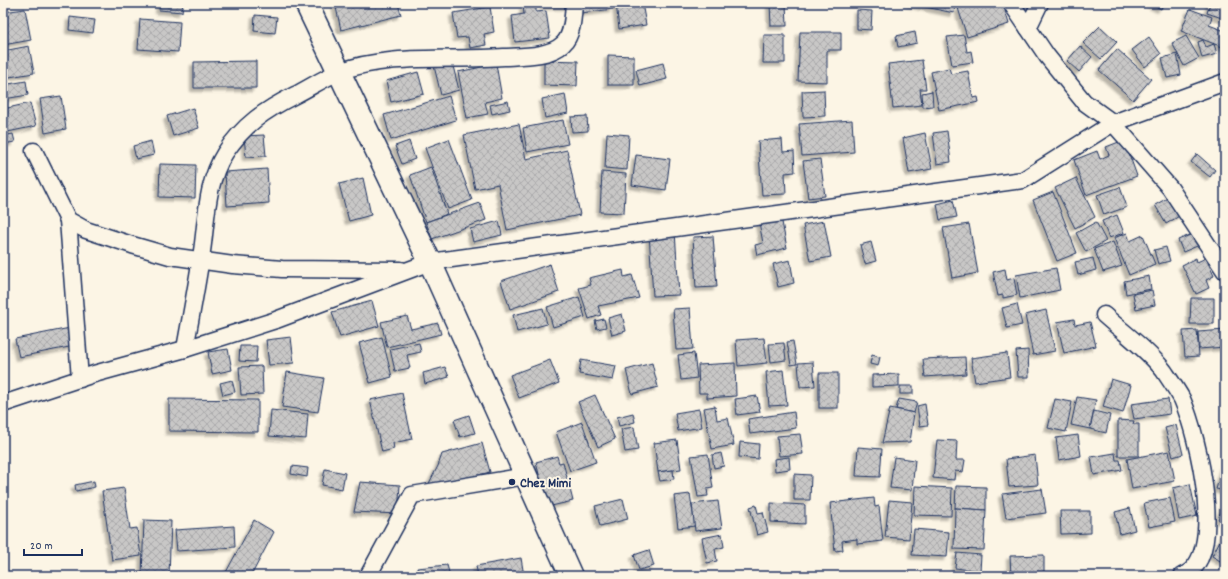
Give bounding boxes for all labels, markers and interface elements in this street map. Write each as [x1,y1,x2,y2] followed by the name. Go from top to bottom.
[520,474,571,494] place label: Chez Mimi
[507,477,517,487] marker: Chez Mimi
[24,531,82,557] scale bar
[30,538,53,555] text: 20 m

